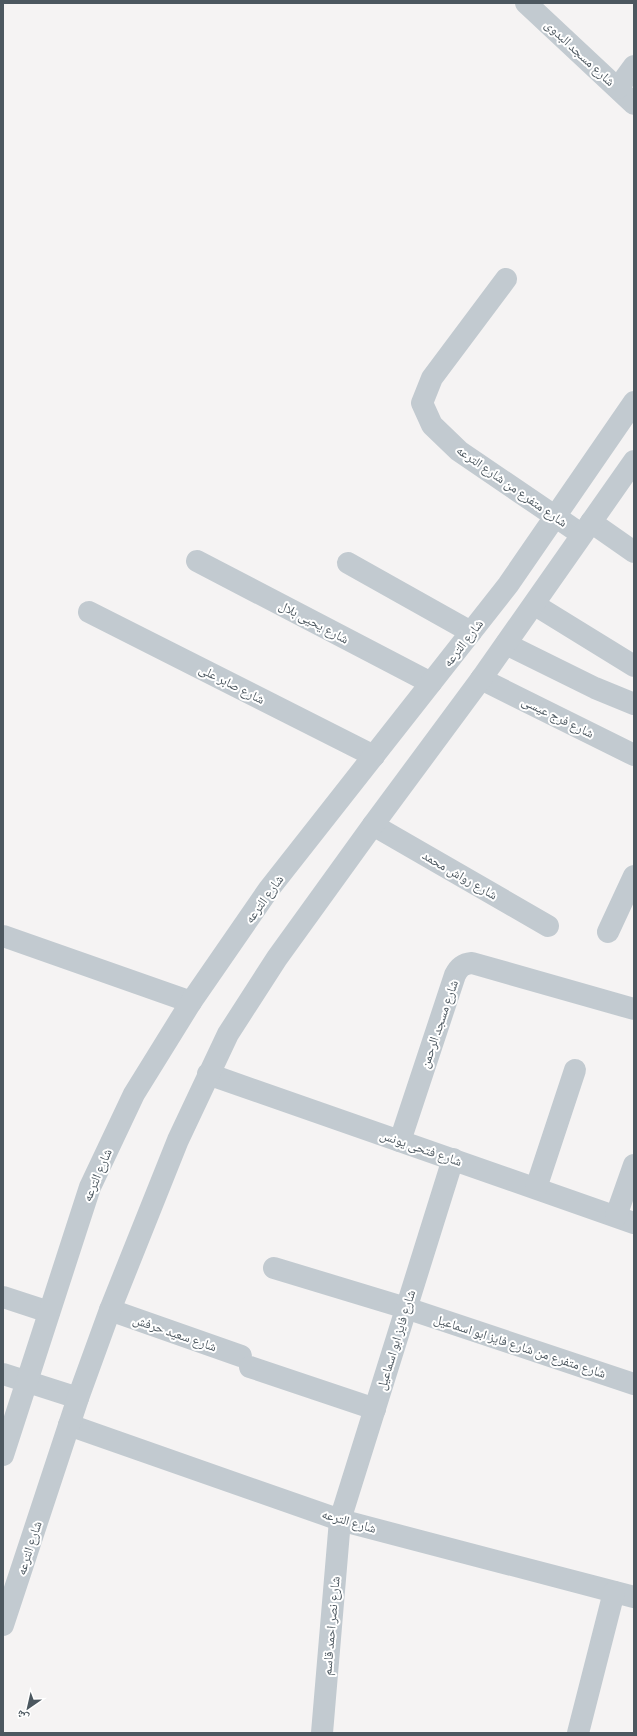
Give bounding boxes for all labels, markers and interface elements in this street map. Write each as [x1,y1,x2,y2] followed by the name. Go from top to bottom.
[541,16,619,91] street label: شارع مسجد البدوى
[453,441,571,532] street label: شارع متفرع من شارع الترعه
[276,597,352,648] street label: شارع يحيى بلال
[439,616,488,671] street label: شارع الترعه
[196,660,268,709] street label: شارع صابر على
[519,692,597,743] street label: شارع فرج عيسى
[419,847,501,904] street label: شارع رواش محمد
[241,871,288,927] street label: شارع الترعه
[416,978,463,1071] street label: شارع مسجد الرحمن
[377,1126,464,1171] street label: شارع فتحى يونس
[78,1146,117,1204] street label: شارع الترعه
[373,1288,420,1393] street label: شارع فايز ابو اسماعيل
[431,1310,608,1383] street label: شارع متفرع من شارع فايز ابو اسماعيل
[130,1311,219,1356] street label: شارع سعيد حرفش
[320,1505,378,1538] street label: شارع الترعه
[12,1519,47,1578] street label: شارع الترعه
[318,1576,345,1676] street label: شارع نصر احمد قاسم
[8,1688,48,1728] north arrow
[13,1706,32,1725] text: ش

